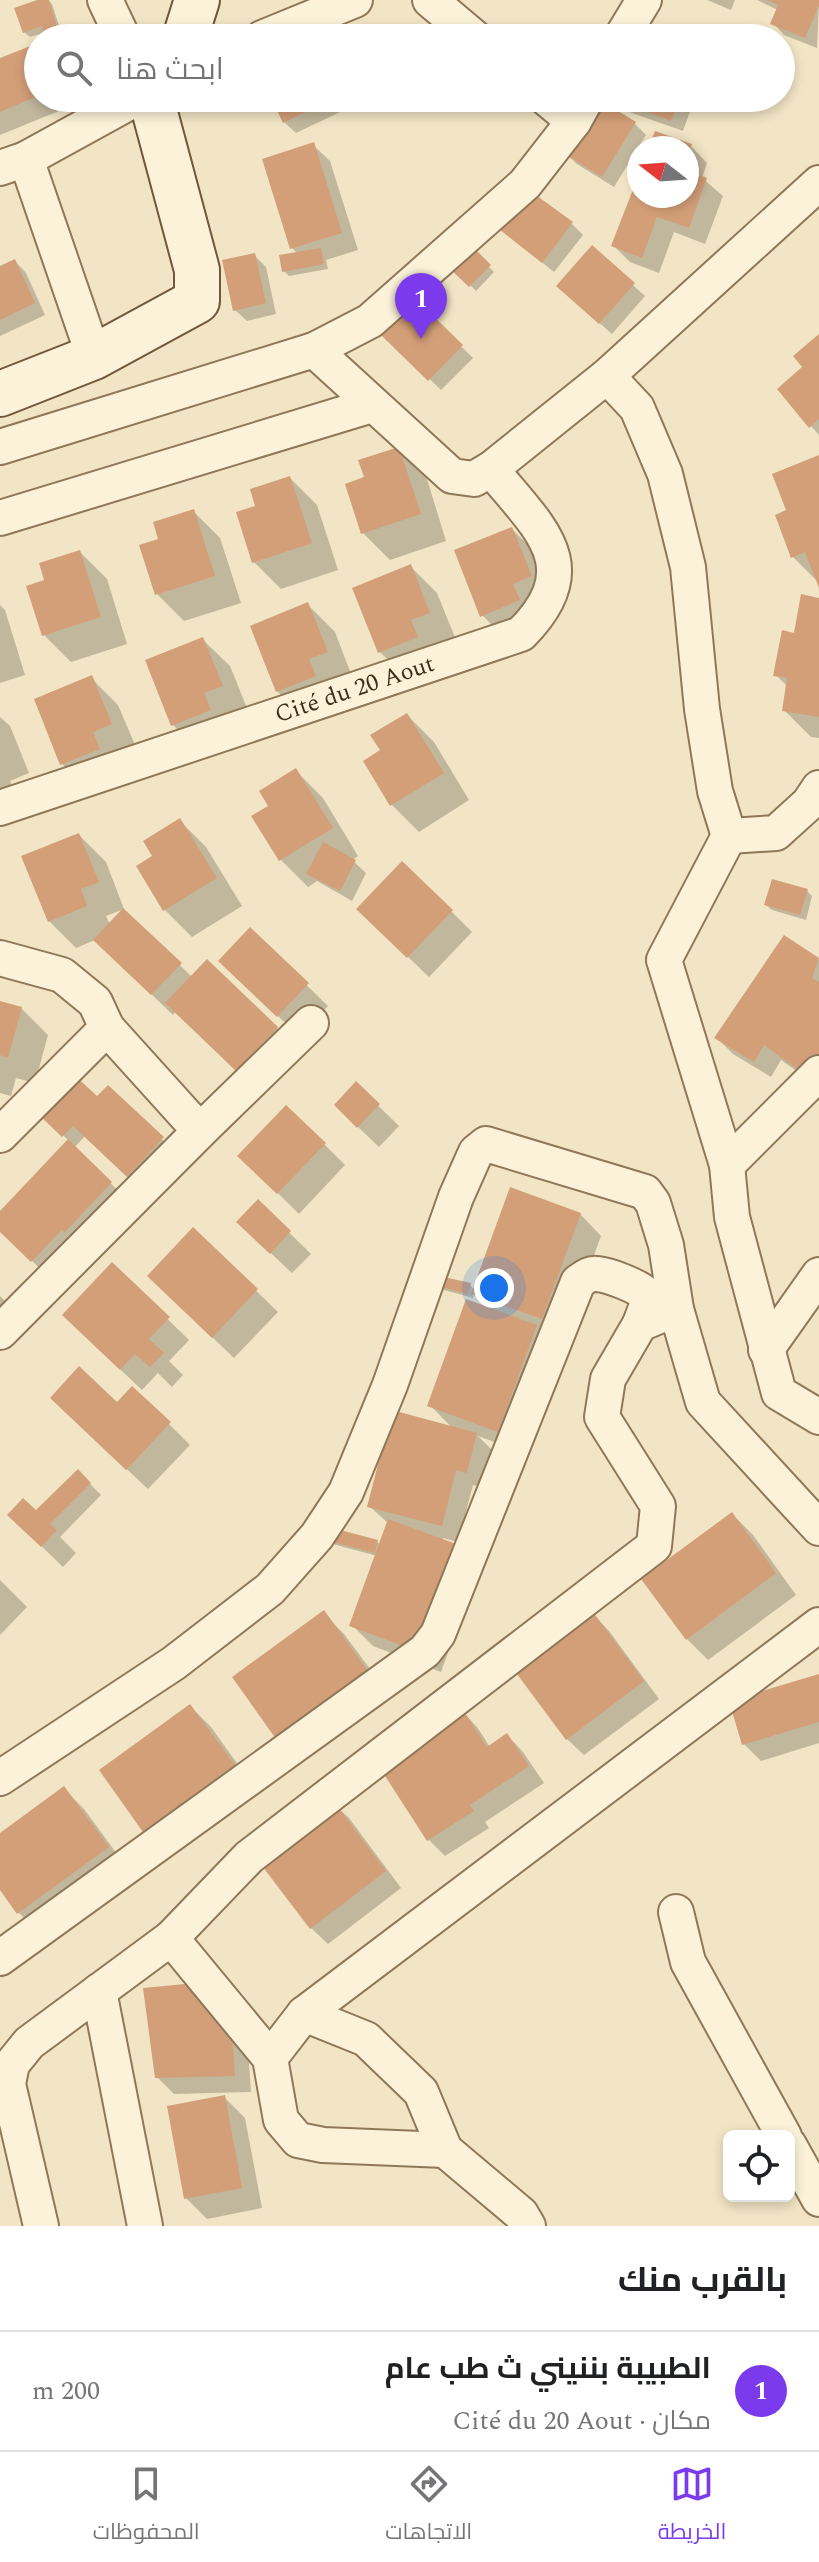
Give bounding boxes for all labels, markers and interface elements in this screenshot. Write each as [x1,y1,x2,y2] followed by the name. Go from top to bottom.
[24,24,795,112] search box
[52,46,96,90] icon: search
[116,47,224,93] text: ابحث هنا
[627,136,699,208] north arrow
[395,273,447,339] pin: 1
[270,646,439,733] street label: Cité du 20 Aout
[474,1268,514,1308] your location
[723,2130,795,2202] map controls
[723,2130,795,2202] button: locate
[618,2255,787,2307] text: بالقرب منك
[385,2346,711,2392] text: الطبيبة بننيني ث طب عام
[32,2371,100,2411] text: 200 m
[754,2371,768,2411] text: 1
[452,2401,711,2441] text: مكان · Cité du 20 Aout
[93,2462,200,2552] tab: المحفوظات
[385,2462,472,2552] tab: الاتجاهات
[658,2462,726,2552] tab: الخريطة

